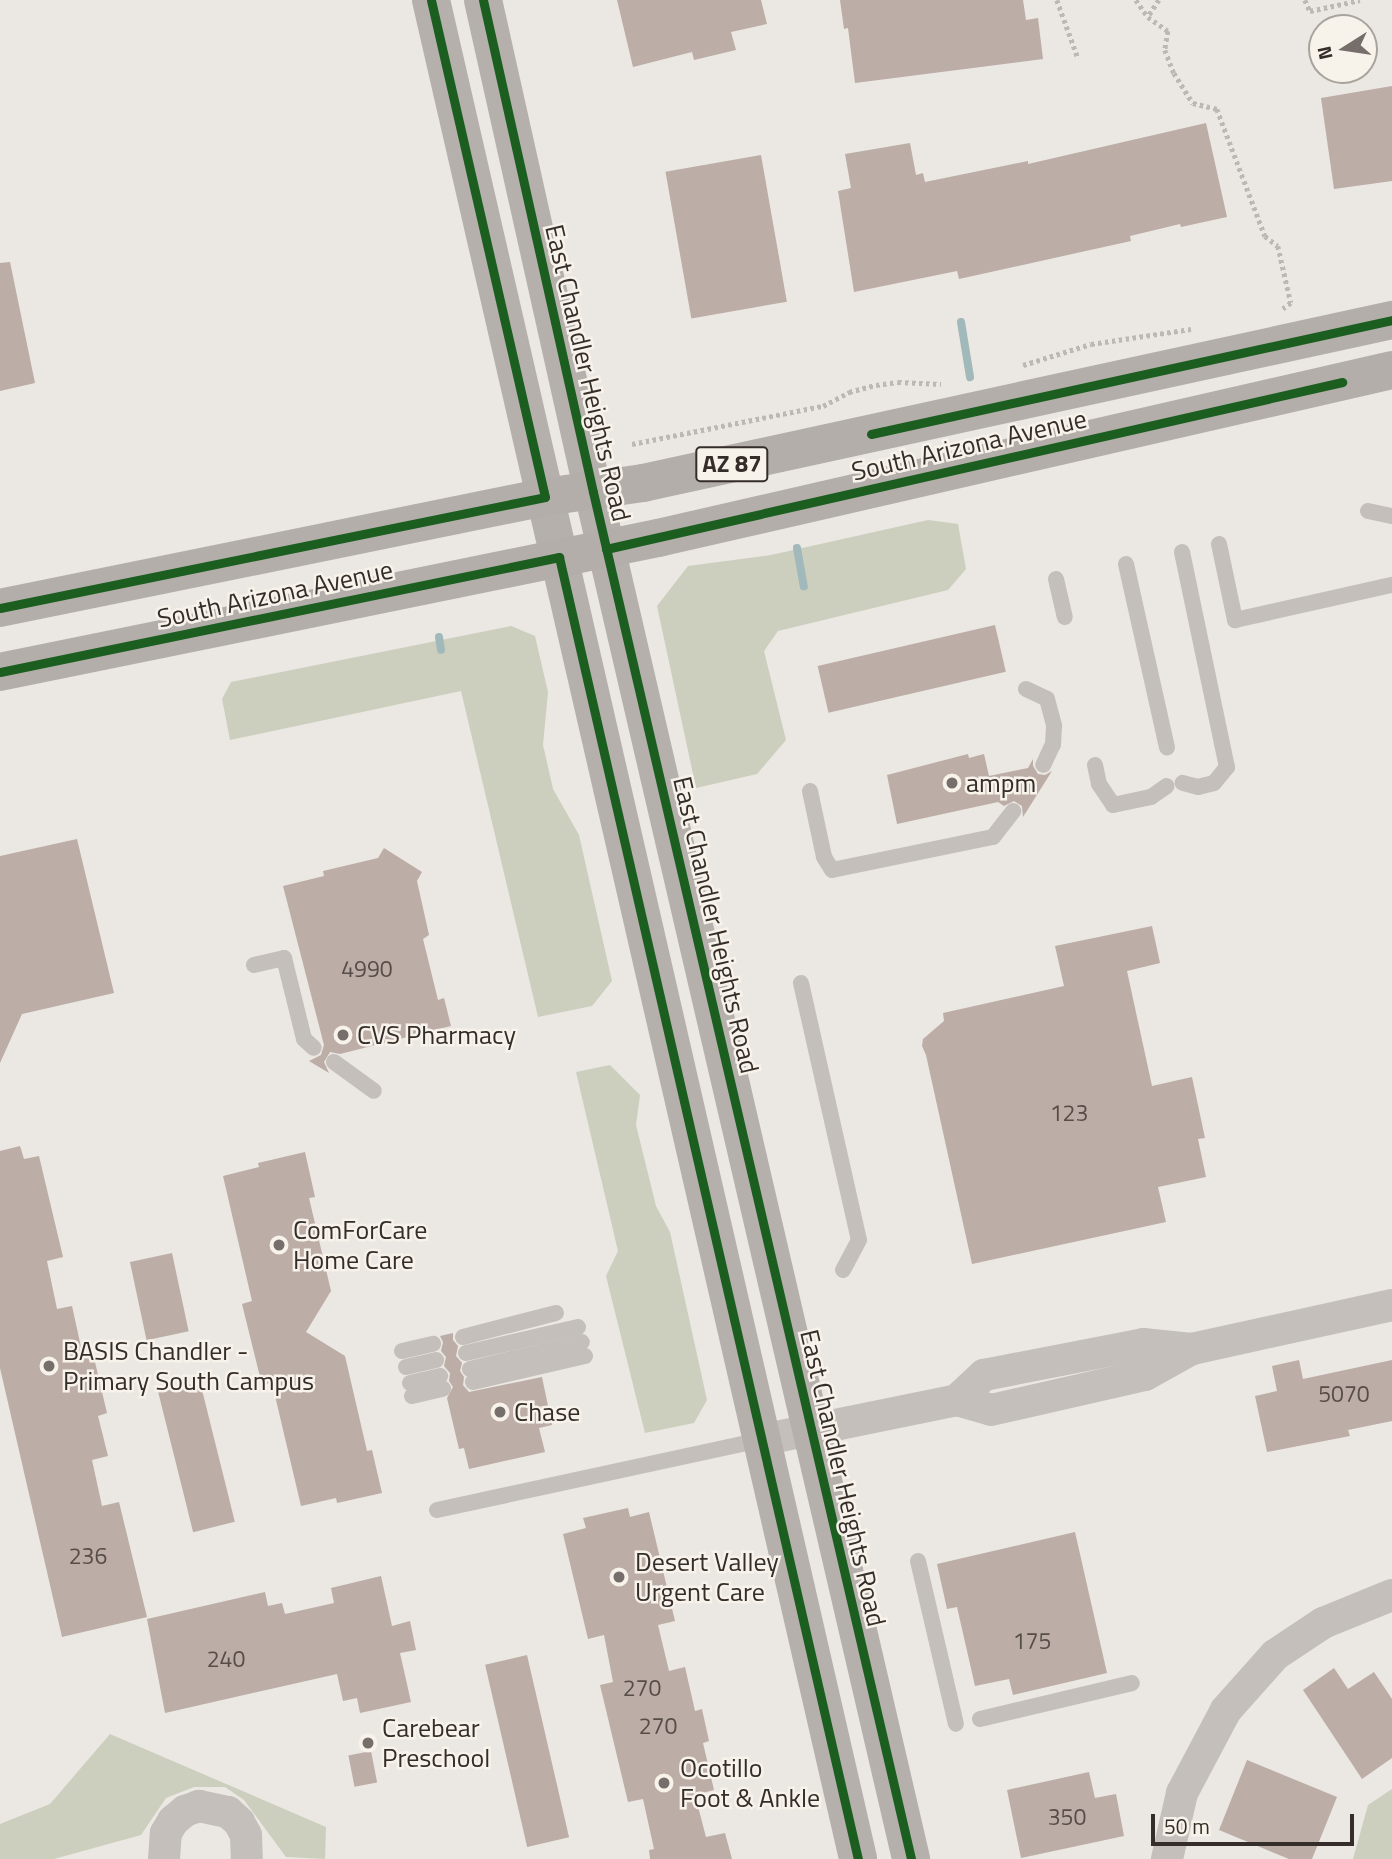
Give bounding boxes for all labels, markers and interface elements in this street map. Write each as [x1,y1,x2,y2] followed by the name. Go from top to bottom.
[1308,14,1378,84] north arrow
[1308,44,1339,63] text: N
[539,222,637,524] street label: East Chandler Heights Road
[849,403,1089,487] street label: South Arizona Avenue
[695,444,769,485] road number: AZ 87
[154,554,396,634] street label: South Arizona Avenue
[966,767,1036,799] place label: ampm
[667,774,765,1076] street label: East Chandler Heights Road
[944,775,960,791] marker: ampm
[341,955,393,983] house number: 4990
[357,1019,516,1051] place label: CVS Pharmacy
[335,1027,351,1043] marker: CVS Pharmacy
[1050,1099,1088,1127] house number: 123
[293,1214,427,1276] place label: ComForCare Home Care
[271,1237,287,1253] marker: ComForCare Home Care
[794,1327,892,1629] street label: East Chandler Heights Road
[63,1335,314,1396] place label: BASIS Chandler - Primary South Campus
[41,1358,57,1374] marker: BASIS Chandler - Primary South Campus
[1318,1380,1370,1408] house number: 5070
[514,1396,580,1428] place label: Chase
[492,1404,508,1420] marker: Chase
[69,1542,107,1570] house number: 236
[635,1546,779,1608] place label: Desert Valley Urgent Care
[609,1567,629,1587] marker: Desert Valley Urgent Care
[1013,1627,1051,1655] house number: 175
[207,1645,245,1673] house number: 240
[623,1674,661,1702] house number: 270
[382,1712,490,1774] place label: Carebear Preschool
[639,1712,677,1740] house number: 270
[360,1735,376,1751] marker: Carebear Preschool
[680,1752,820,1814] place label: Ocotillo Foot & Ankle
[654,1773,674,1793] marker: Ocotillo Foot & Ankle
[1154,1800,1357,1844] scale bar
[1048,1803,1086,1831] house number: 350
[1164,1810,1210,1842] text: 50 m

